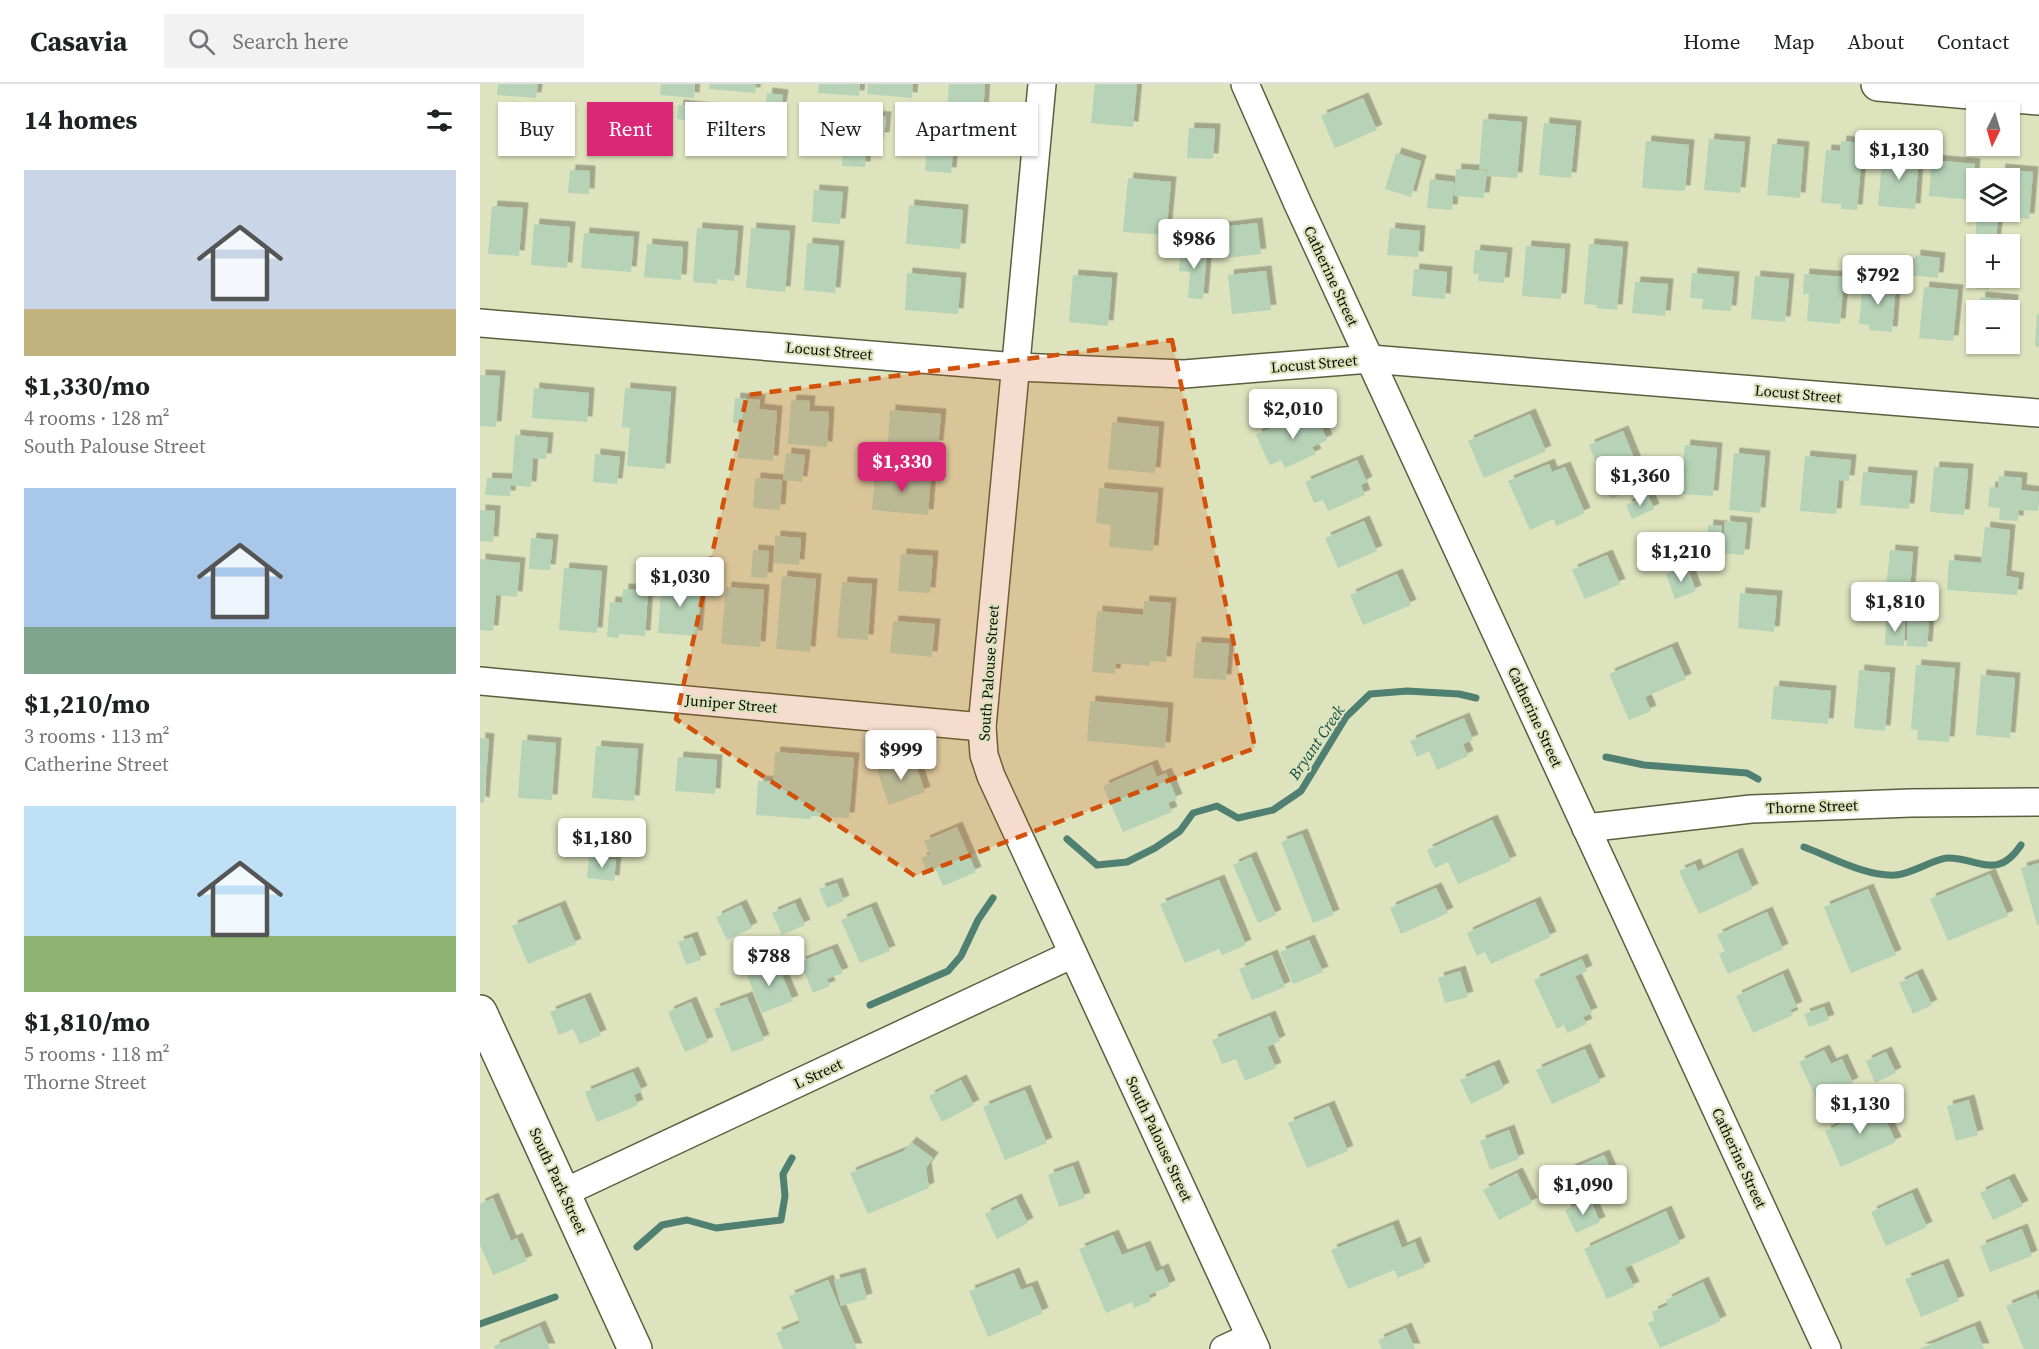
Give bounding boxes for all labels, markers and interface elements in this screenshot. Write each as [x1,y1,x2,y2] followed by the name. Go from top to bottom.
[164,14,584,68] search box
[30,22,128,60] text: Casavia
[185,25,218,58] icon: search
[233,26,349,56] text: Search here
[1683,27,1741,56] text: Home
[1774,27,1815,56] text: Map
[1848,27,1904,56] text: About
[1937,27,2009,56] text: Contact
[24,102,137,138] text: 14 homes
[498,102,575,156] chip: Buy
[587,102,673,156] chip: Rent
[685,102,787,156] chip: Filters
[799,102,883,156] chip: New
[895,102,1038,156] chip: Apartment
[1966,102,2020,156] north arrow
[1966,102,2020,354] map controls
[423,104,456,137] icon: filters
[1850,130,1948,181] pin: $1,130
[1869,135,1929,163] text: $1,130
[1966,168,2020,222] button: layers
[186,209,294,317] icon: home
[1158,219,1230,270] pin: $986
[1299,222,1364,329] street label: Catherine Street
[1172,224,1216,252] text: $986
[1966,234,2020,288] button: +
[1842,255,1914,306] pin: $792
[1856,260,1900,288] text: $792
[1966,300,2020,354] button: −
[785,336,873,365] street label: Locust Street
[1270,349,1358,378] street label: Locust Street
[24,368,150,404] text: $1,330/mo
[1754,379,1842,408] street label: Locust Street
[1244,389,1342,440] pin: $2,010
[1263,394,1323,422] text: $2,010
[24,404,170,432] text: 4 rooms · 128 m²
[24,432,205,460] text: South Palouse Street
[853,442,951,493] pin: $1,330
[872,447,932,475] text: $1,330
[1591,456,1689,507] pin: $1,360
[1610,461,1670,489] text: $1,360
[186,527,294,635] icon: home
[1632,532,1730,583] pin: $1,210
[1651,537,1711,565] text: $1,210
[631,557,729,608] pin: $1,030
[650,562,710,590] text: $1,030
[1846,582,1944,633] pin: $1,810
[1865,587,1925,615] text: $1,810
[973,604,1004,742] street label: South Palouse Street
[1503,663,1568,770] street label: Catherine Street
[24,686,150,722] text: $1,210/mo
[683,689,778,718] street label: Juniper Street
[1282,700,1349,785] water label: Bryant Creek
[24,722,170,750] text: 3 rooms · 113 m²
[865,730,937,781] pin: $999
[879,735,923,763] text: $999
[24,750,169,778] text: Catherine Street
[1766,794,1858,819] street label: Thorne Street
[553,818,651,869] pin: $1,180
[572,823,632,851] text: $1,180
[186,845,294,953] icon: home
[733,936,805,987] pin: $788
[747,941,791,969] text: $788
[24,1004,150,1040] text: $1,810/mo
[24,1040,170,1068] text: 5 rooms · 118 m²
[790,1053,846,1094] street label: L Street
[24,1068,146,1096] text: Thorne Street
[1121,1073,1198,1205] street label: South Palouse Street
[1811,1084,1909,1135] pin: $1,130
[1830,1089,1890,1117] text: $1,130
[1707,1104,1772,1211] street label: Catherine Street
[525,1124,592,1237] street label: South Park Street
[1534,1165,1632,1216] pin: $1,090
[1553,1170,1613,1198] text: $1,090

